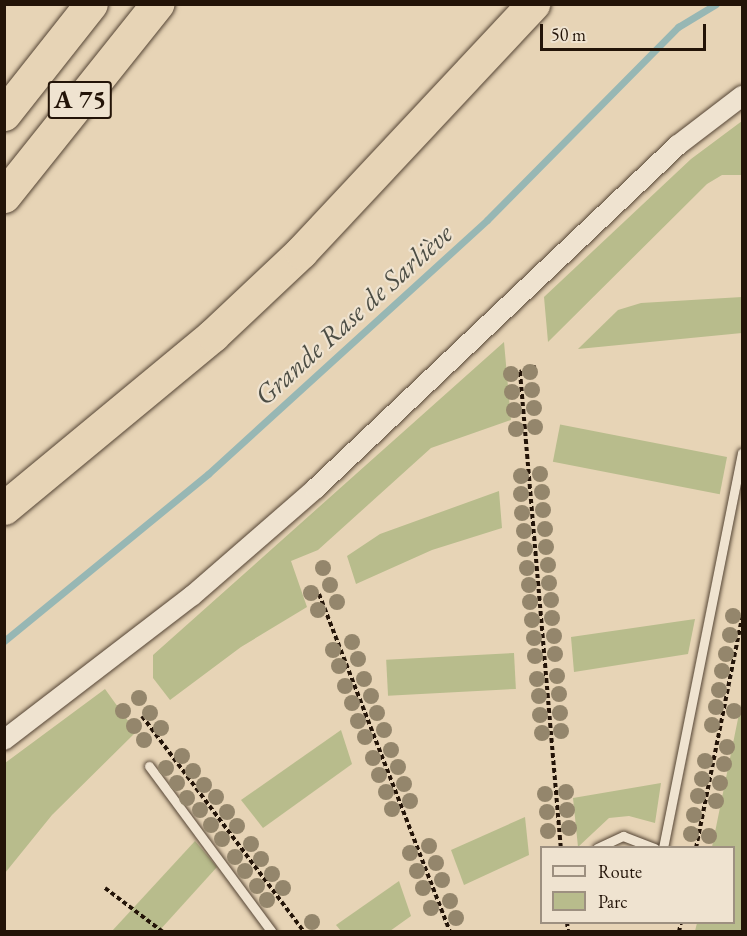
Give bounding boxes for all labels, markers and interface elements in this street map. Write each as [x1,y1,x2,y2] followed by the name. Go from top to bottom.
[543,12,710,50] scale bar
[551,23,586,46] text: 50 m
[47,77,113,123] road number: A 75
[247,216,459,412] water label: Grande Rase de Sarliève
[540,846,735,924] legend
[598,860,642,883] text: Route
[598,890,628,913] text: Parc

